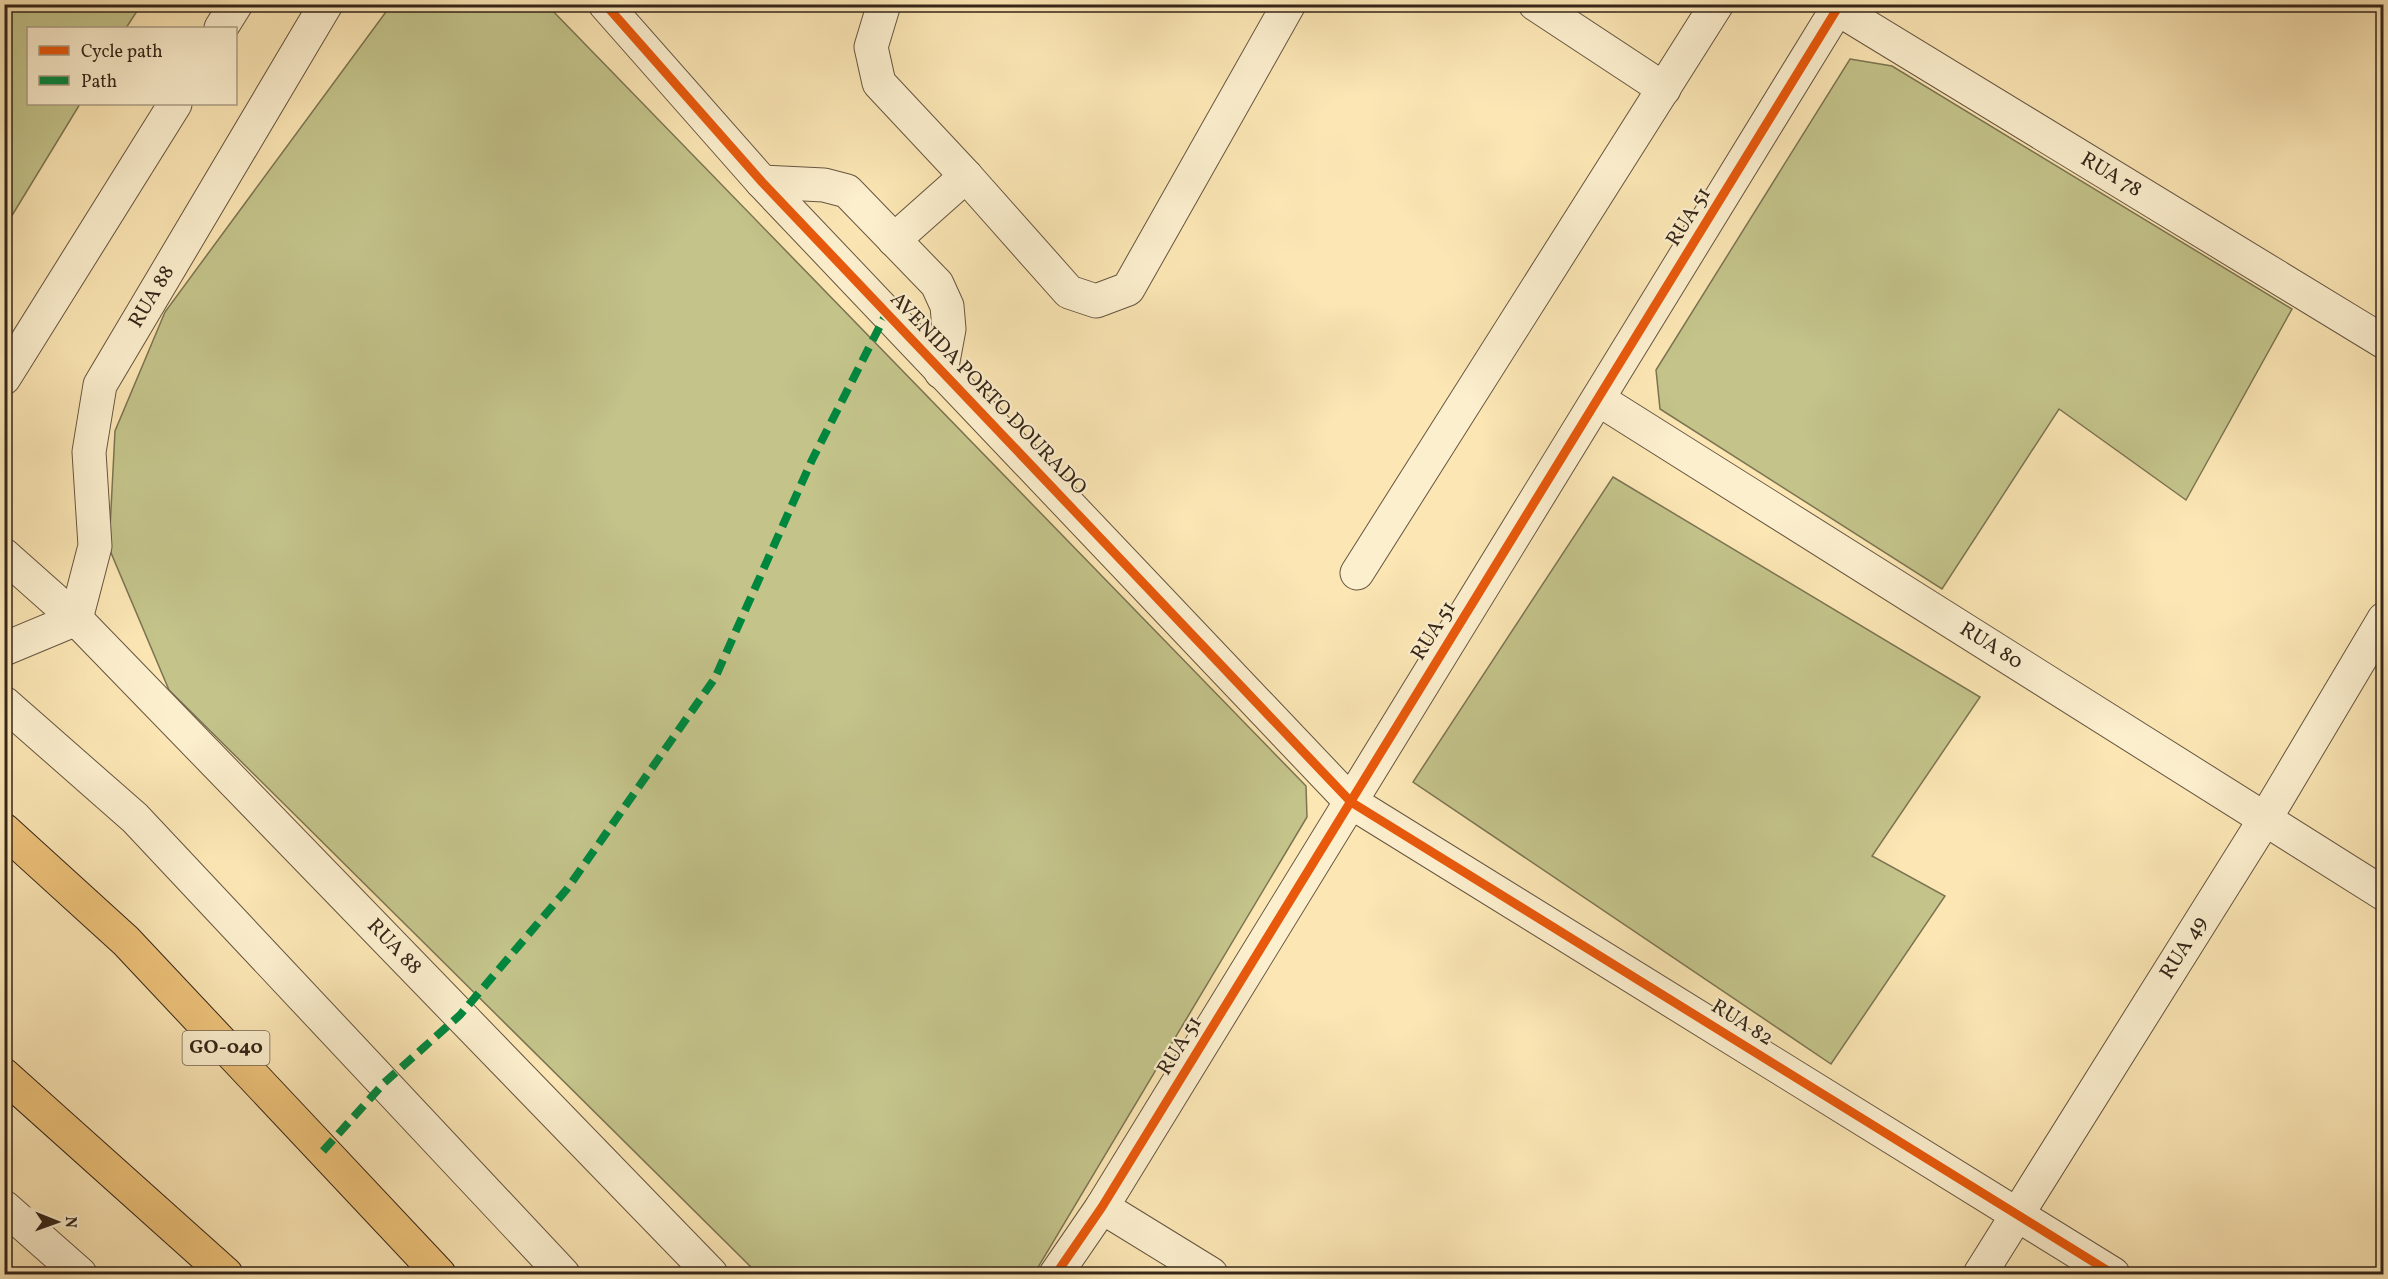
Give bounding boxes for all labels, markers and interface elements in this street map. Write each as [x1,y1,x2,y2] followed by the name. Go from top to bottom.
[27,27,237,105] legend
[81,40,163,65] text: Cycle path
[81,70,117,95] text: Path
[2075,145,2147,205] street label: RUA 78
[1659,182,1719,252] street label: RUA 51
[122,260,182,334] street label: RUA 88
[883,286,1093,502] street label: AVENIDA PORTO DOURADO
[1404,596,1464,666] street label: RUA 51
[1954,615,2028,677] street label: RUA 80
[2153,911,2215,985] street label: RUA 49
[360,912,428,982] street label: RUA 88
[1705,993,1779,1053] street label: RUA 82
[1150,1011,1210,1081] street label: RUA 51
[182,1031,270,1065] road number: GO-040
[27,1192,87,1252] north arrow
[59,1216,81,1229] text: N

